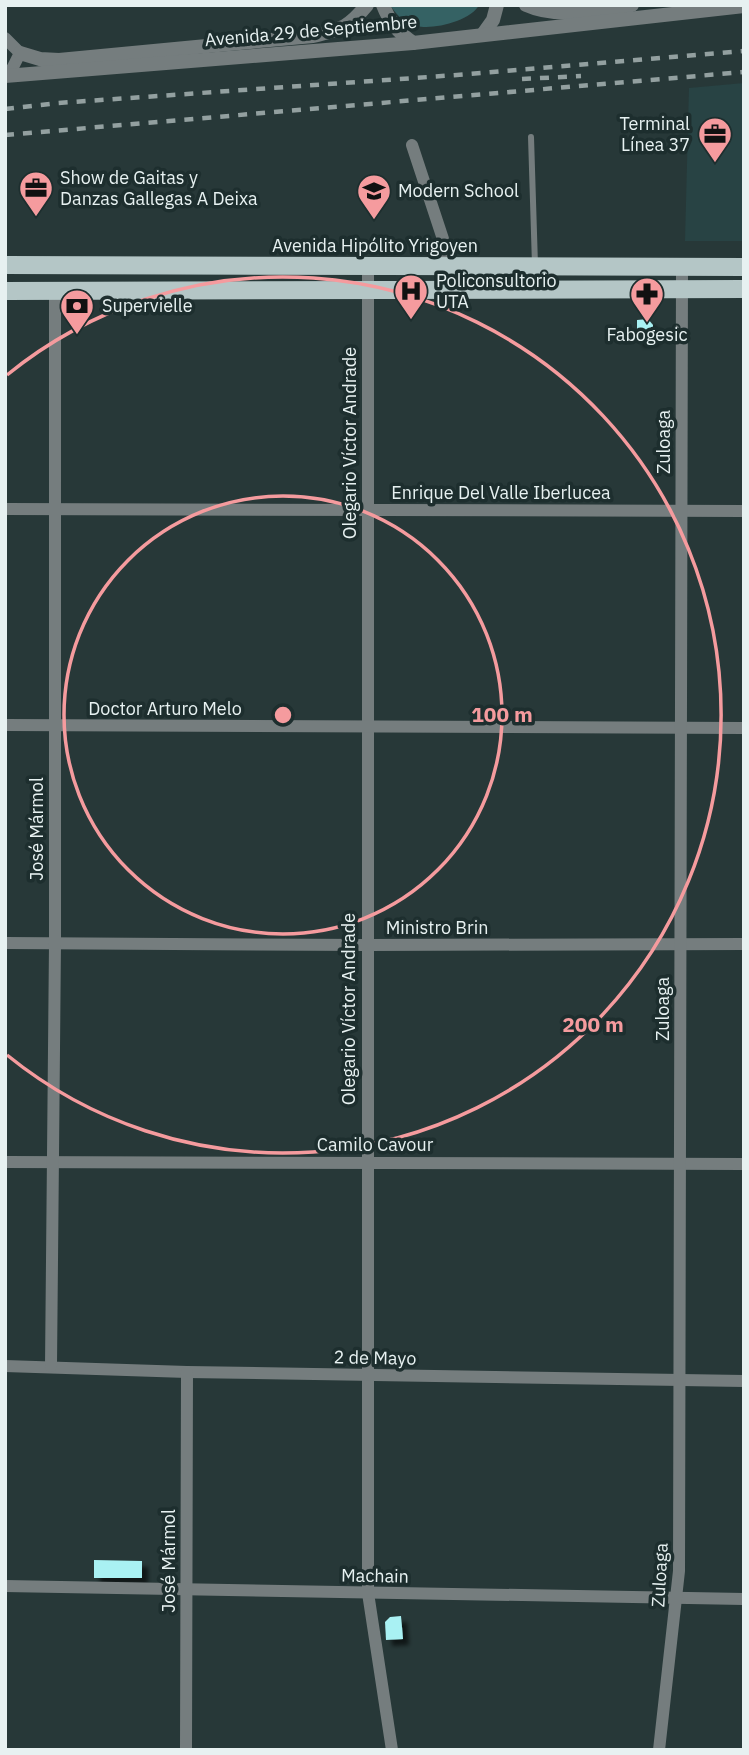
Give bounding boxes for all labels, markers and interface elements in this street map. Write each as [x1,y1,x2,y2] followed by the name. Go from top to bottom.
[204,10,418,51] street label: Avenida 29 de Septiembre
[619,112,690,156] place label: Terminal Línea 37
[696,115,734,164] office icon: Terminal Línea 37
[60,166,258,210] place label: Show de Gaitas y Danzas Gallegas A Deixa
[17,169,55,218] office icon: Show de Gaitas y Danzas Gallegas A Deixa
[355,172,393,221] school or university icon: Modern School
[398,179,519,202] place label: Modern School
[272,234,478,257] street label: Avenida Hipólito Yrigoyen
[436,269,557,313] place label: Policonsultorio UTA
[392,272,430,321] hospital icon: Policonsultorio UTA
[628,275,666,324] pharmacy icon: Fabogesic
[58,287,96,336] bank icon: Supervielle
[102,294,193,317] place label: Supervielle
[606,323,688,346] place label: Fabogesic
[338,347,361,539] street label: Olegario Víctor Andrade
[652,410,675,474] street label: Zuloaga
[391,481,611,504] street label: Enrique Del Valle Iberlucea
[88,697,242,720] street label: Doctor Arturo Melo
[471,700,533,728] text: 100 m
[271,703,295,727] centre of rings
[25,777,48,881] street label: José Mármol
[337,913,360,1105] street label: Olegario Víctor Andrade
[386,916,488,939] street label: Ministro Brin
[651,977,674,1041] street label: Zuloaga
[562,1010,624,1038] text: 200 m
[317,1133,434,1156] street label: Camilo Cavour
[333,1345,417,1370] street label: 2 de Mayo
[157,1509,180,1613] street label: José Mármol
[646,1542,673,1608] street label: Zuloaga
[341,1563,409,1588] street label: Machain

